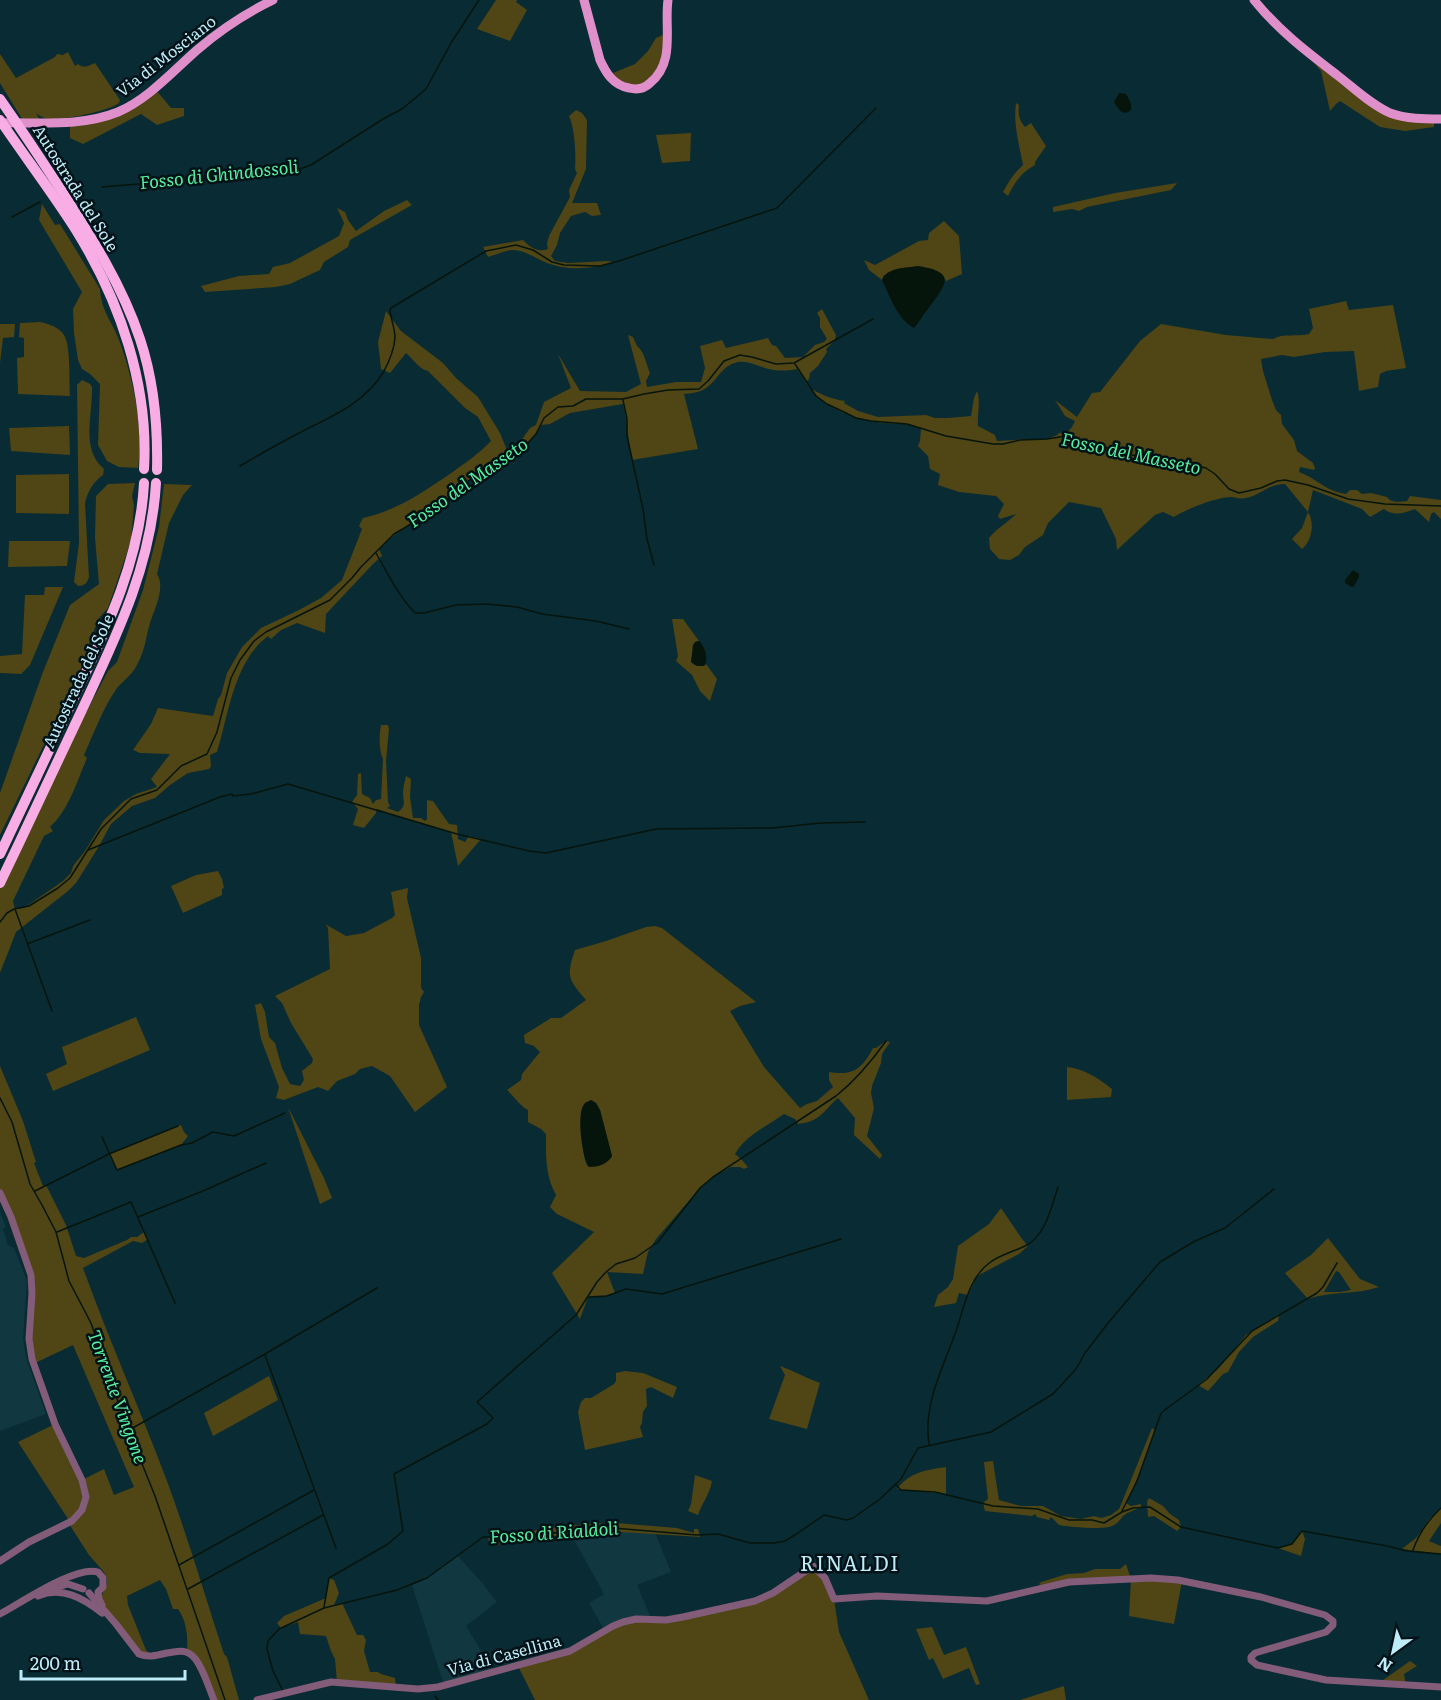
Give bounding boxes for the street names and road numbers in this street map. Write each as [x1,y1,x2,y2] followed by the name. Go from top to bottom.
[110,9,220,102] street label: Via di Mosciano
[28,119,126,256] street label: Autostrada del Sole
[35,609,119,752] street label: Autostrada del Sole
[444,1627,564,1681] street label: Via di Casellina

